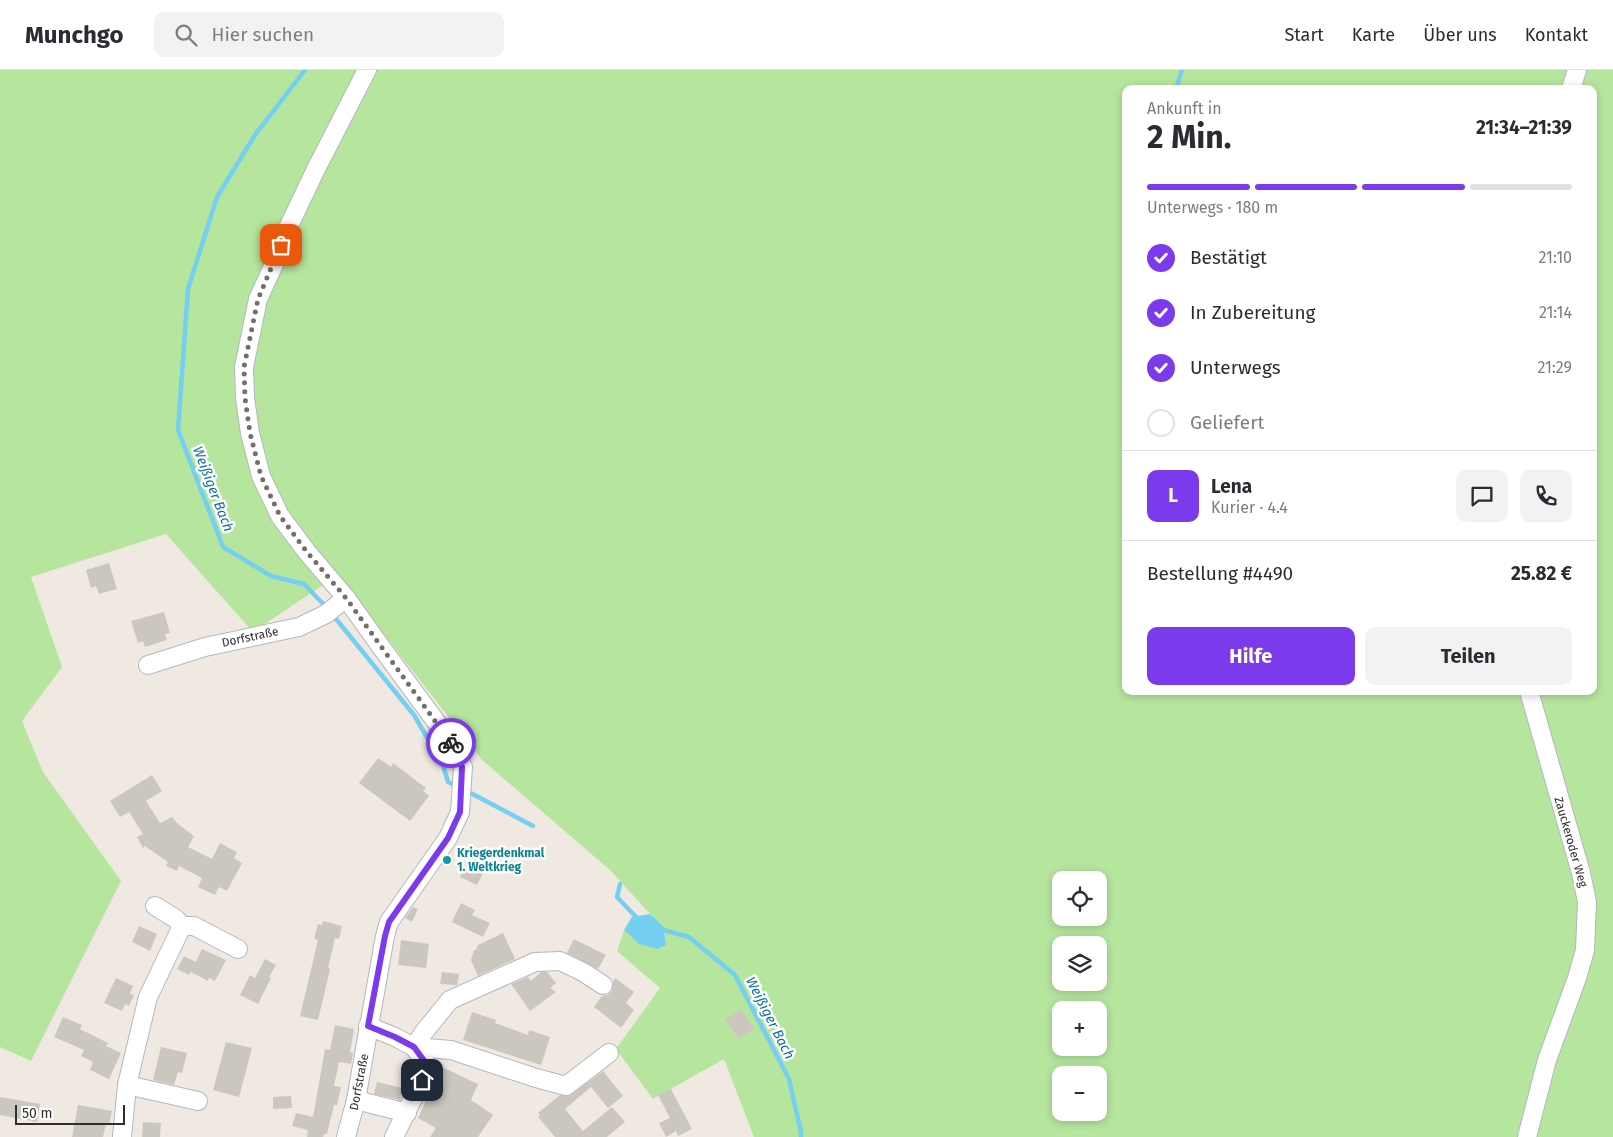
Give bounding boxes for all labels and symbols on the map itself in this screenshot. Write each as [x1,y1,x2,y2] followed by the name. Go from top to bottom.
[260,224,302,266] pin
[189,444,237,534] water label: Weißiger Bach
[220,624,280,650] street label: Dorfstraße
[426,718,476,768] courier
[1551,795,1591,889] street label: Zauckeroder Weg
[457,846,545,874] place label: Kriegerdenkmal 1. Weltkrieg
[441,854,453,866] marker: Kriegerdenkmal 1. Weltkrieg
[742,974,798,1062] water label: Weißiger Bach
[347,1052,371,1112] street label: Dorfstraße
[401,1059,443,1101] pin
[15,1102,125,1125] scale bar

